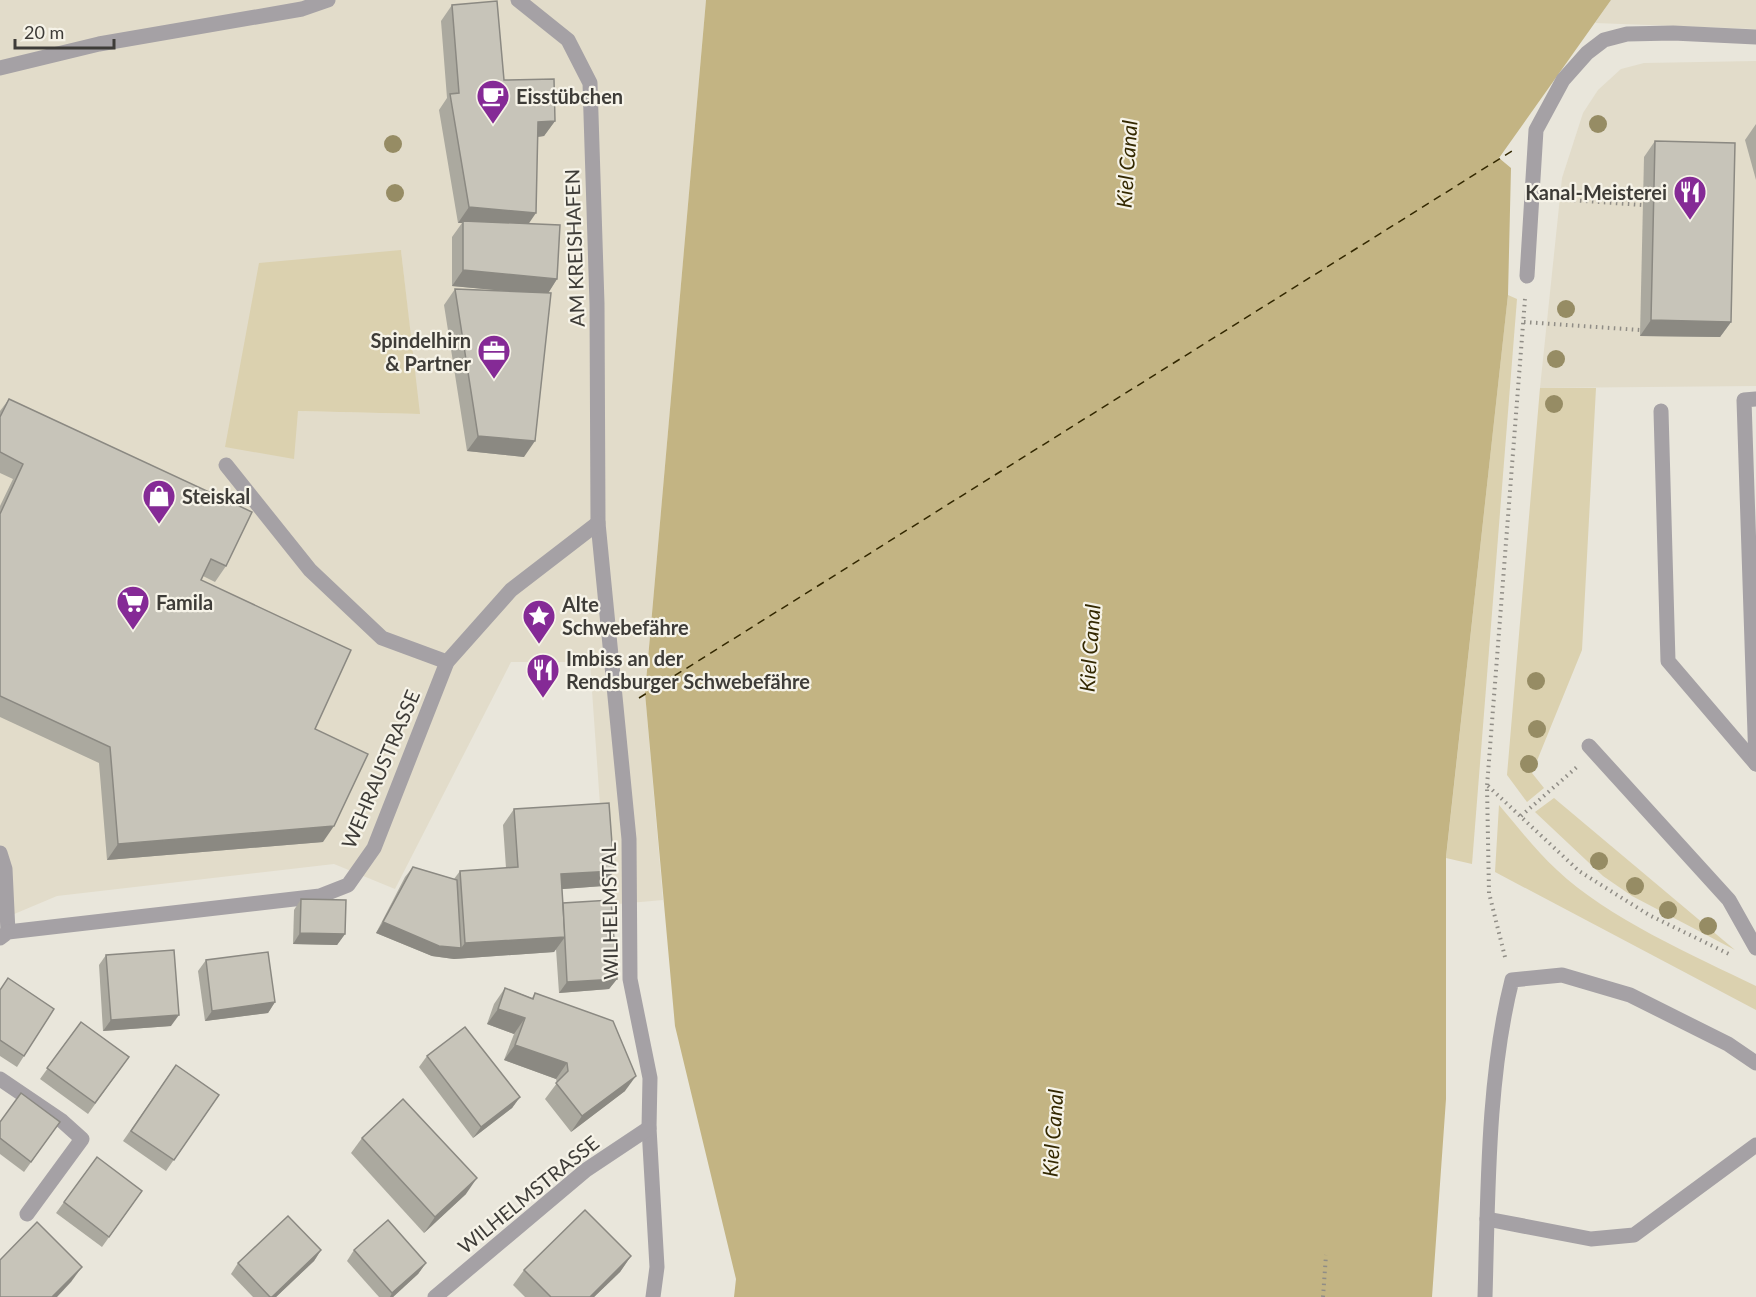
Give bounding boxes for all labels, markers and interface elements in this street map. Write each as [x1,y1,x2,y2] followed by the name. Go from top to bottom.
[15,12,114,50] scale bar
[24,21,64,43] text: 20 m
[475,78,511,125] cafe icon: Eisstübchen
[516,84,623,108] place label: Eisstübchen
[1110,119,1142,209] water label: Kiel Canal
[559,169,589,327] street label: AM KREISHAFEN
[1672,174,1708,221] restaurant icon: Kanal-Meisterei
[1525,180,1667,204] place label: Kanal-Meisterei
[370,328,472,375] place label: Spindelhirn & Partner
[476,333,512,380] office icon: Spindelhirn & Partner
[141,478,177,525] shop icon: Steiskal
[182,484,250,508] place label: Steiskal
[115,584,151,631] supermarket icon: Famila
[156,590,213,614] place label: Famila
[561,592,689,639] place label: Alte Schwebefähre
[521,598,557,645] place icon: Alte Schwebefähre
[1073,603,1105,693] water label: Kiel Canal
[566,646,810,693] place label: Imbiss an der Rendsburger Schwebefähre
[525,652,561,699] restaurant icon: Imbiss an der Rendsburger Schwebefähre
[336,686,424,852] street label: WEHRAUSTRASSE
[596,842,622,980] street label: WILHELMSTAL
[1036,1088,1068,1178] water label: Kiel Canal
[453,1130,603,1258] street label: WILHELMSTRASSE

